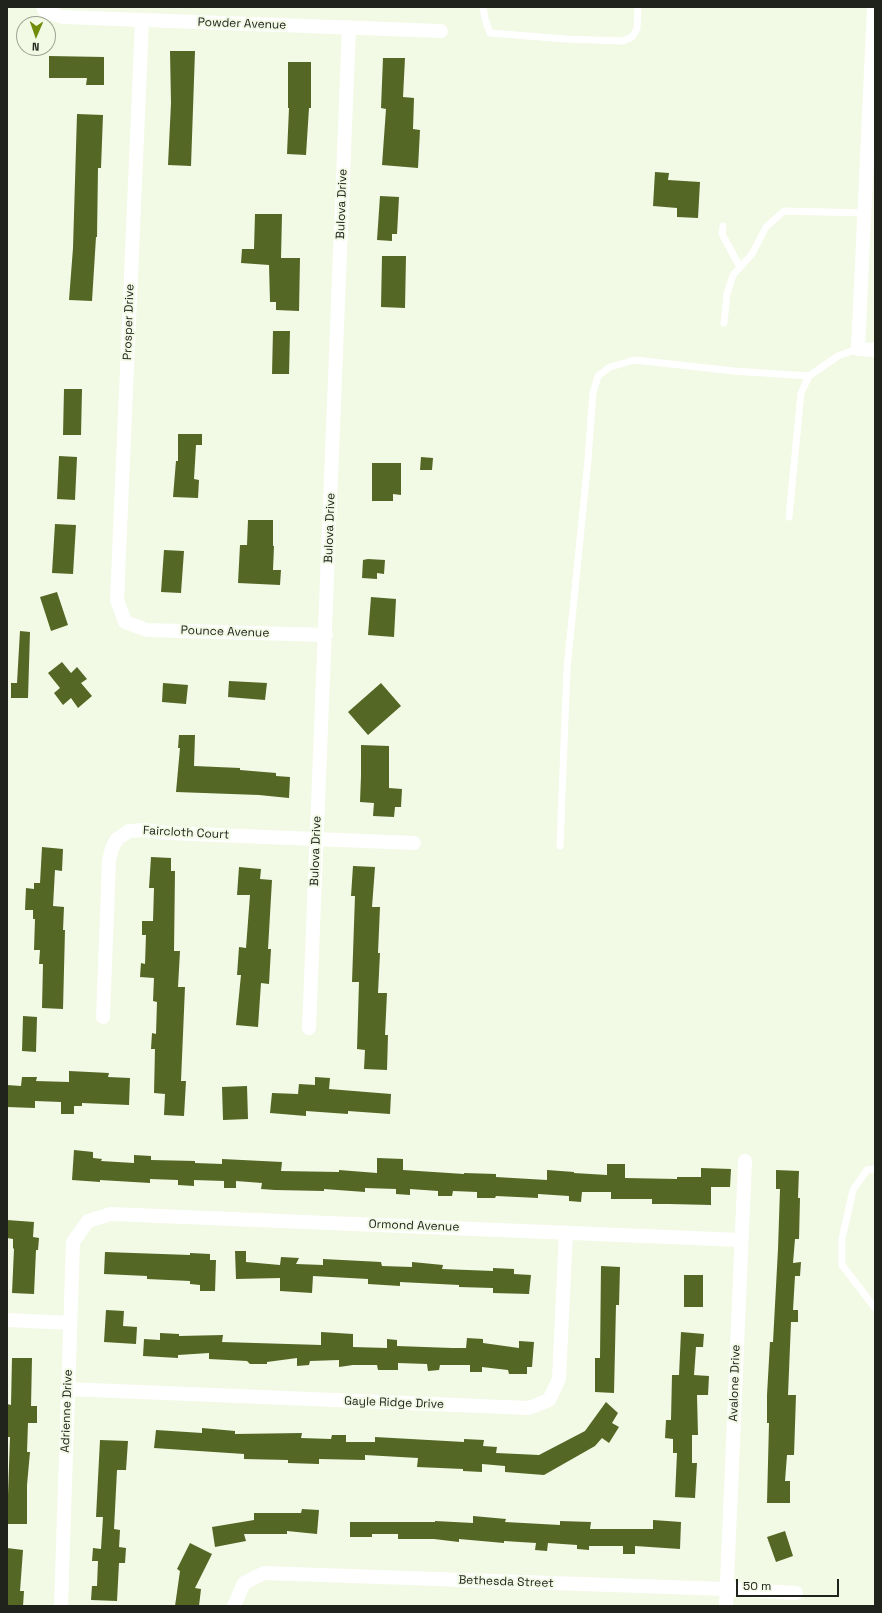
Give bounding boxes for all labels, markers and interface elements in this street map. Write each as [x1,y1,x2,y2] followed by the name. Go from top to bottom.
[197,15,287,33] street label: Powder Avenue
[16,16,56,56] north arrow
[32,40,40,54] text: N
[334,169,350,239] street label: Bulova Drive
[120,284,138,360] street label: Prosper Drive
[322,493,338,563] street label: Bulova Drive
[180,623,270,641] street label: Pounce Avenue
[308,816,324,886] street label: Bulova Drive
[143,824,229,842] street label: Faircloth Court
[368,1217,460,1235] street label: Ormond Avenue
[726,1344,744,1422] street label: Avalone Drive
[58,1369,76,1453] street label: Adrienne Drive
[344,1394,444,1412] street label: Gayle Ridge Drive
[738,1571,841,1597] scale bar
[458,1573,554,1591] street label: Bethesda Street
[743,1578,771,1594] text: 50 m

